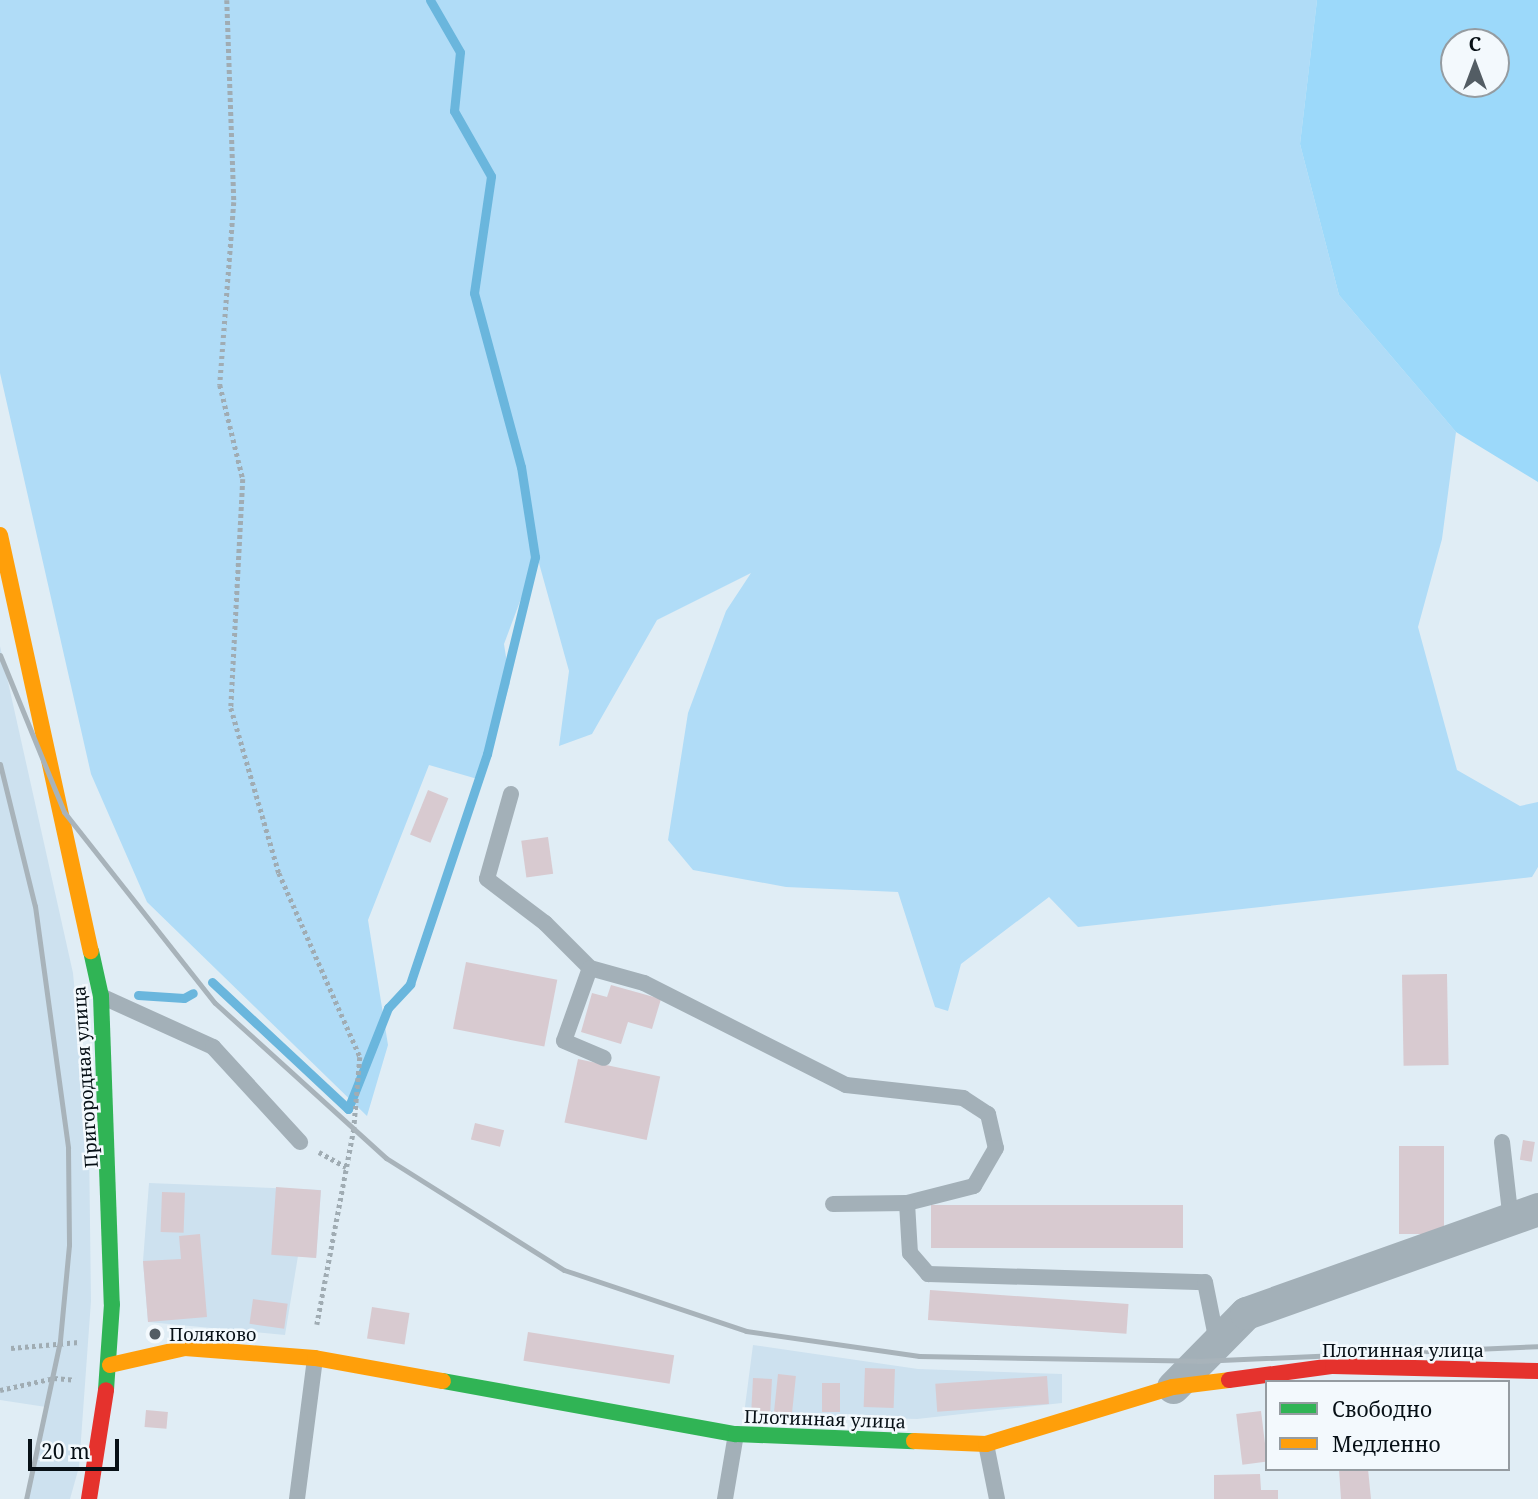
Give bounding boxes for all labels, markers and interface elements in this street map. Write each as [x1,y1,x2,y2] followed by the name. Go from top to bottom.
[1440,28,1510,98] north arrow
[1469,31,1481,57] text: С
[68,985,102,1169] street label: Пригородная улица
[169,1323,256,1345] place label: Поляково
[147,1326,163,1342] marker: Поляково
[1322,1339,1484,1361] street label: Плотинная улица
[1265,1380,1510,1471] legend
[1332,1395,1432,1423] text: Свободно
[744,1405,906,1433] street label: Плотинная улица
[32,1426,122,1470] scale bar
[1332,1430,1441,1458] text: Медленно
[41,1437,90,1465] text: 20 m

